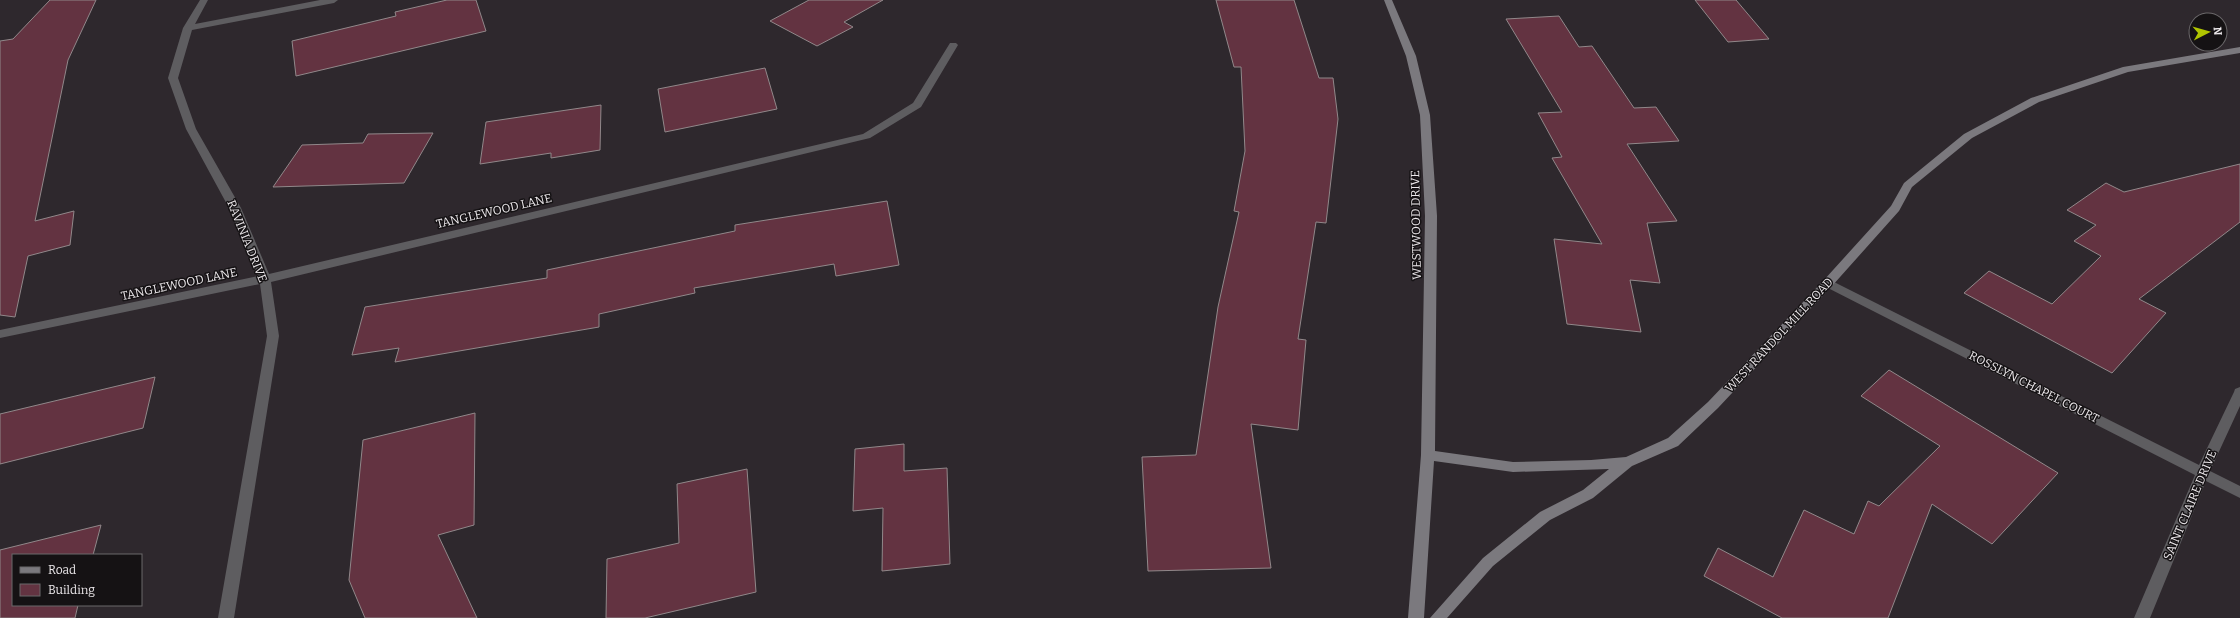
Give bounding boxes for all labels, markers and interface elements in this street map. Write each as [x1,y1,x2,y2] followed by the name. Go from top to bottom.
[2188,12,2228,52] north arrow
[2211,26,2224,36] text: N
[1408,170,1424,280] street label: WESTWOOD DRIVE
[435,191,553,231] street label: TANGLEWOOD LANE
[224,198,270,284] street label: RAVINIA DRIVE
[120,265,238,303] street label: TANGLEWOOD LANE
[1722,275,1836,395] street label: WEST RANDOL MILL ROAD
[1967,348,2101,426] street label: ROSSLYN CHAPEL COURT
[2160,448,2220,562] street label: SAINT CLAIRE DRIVE
[12,554,142,606] legend
[48,563,76,577] text: Road
[48,583,95,597] text: Building

